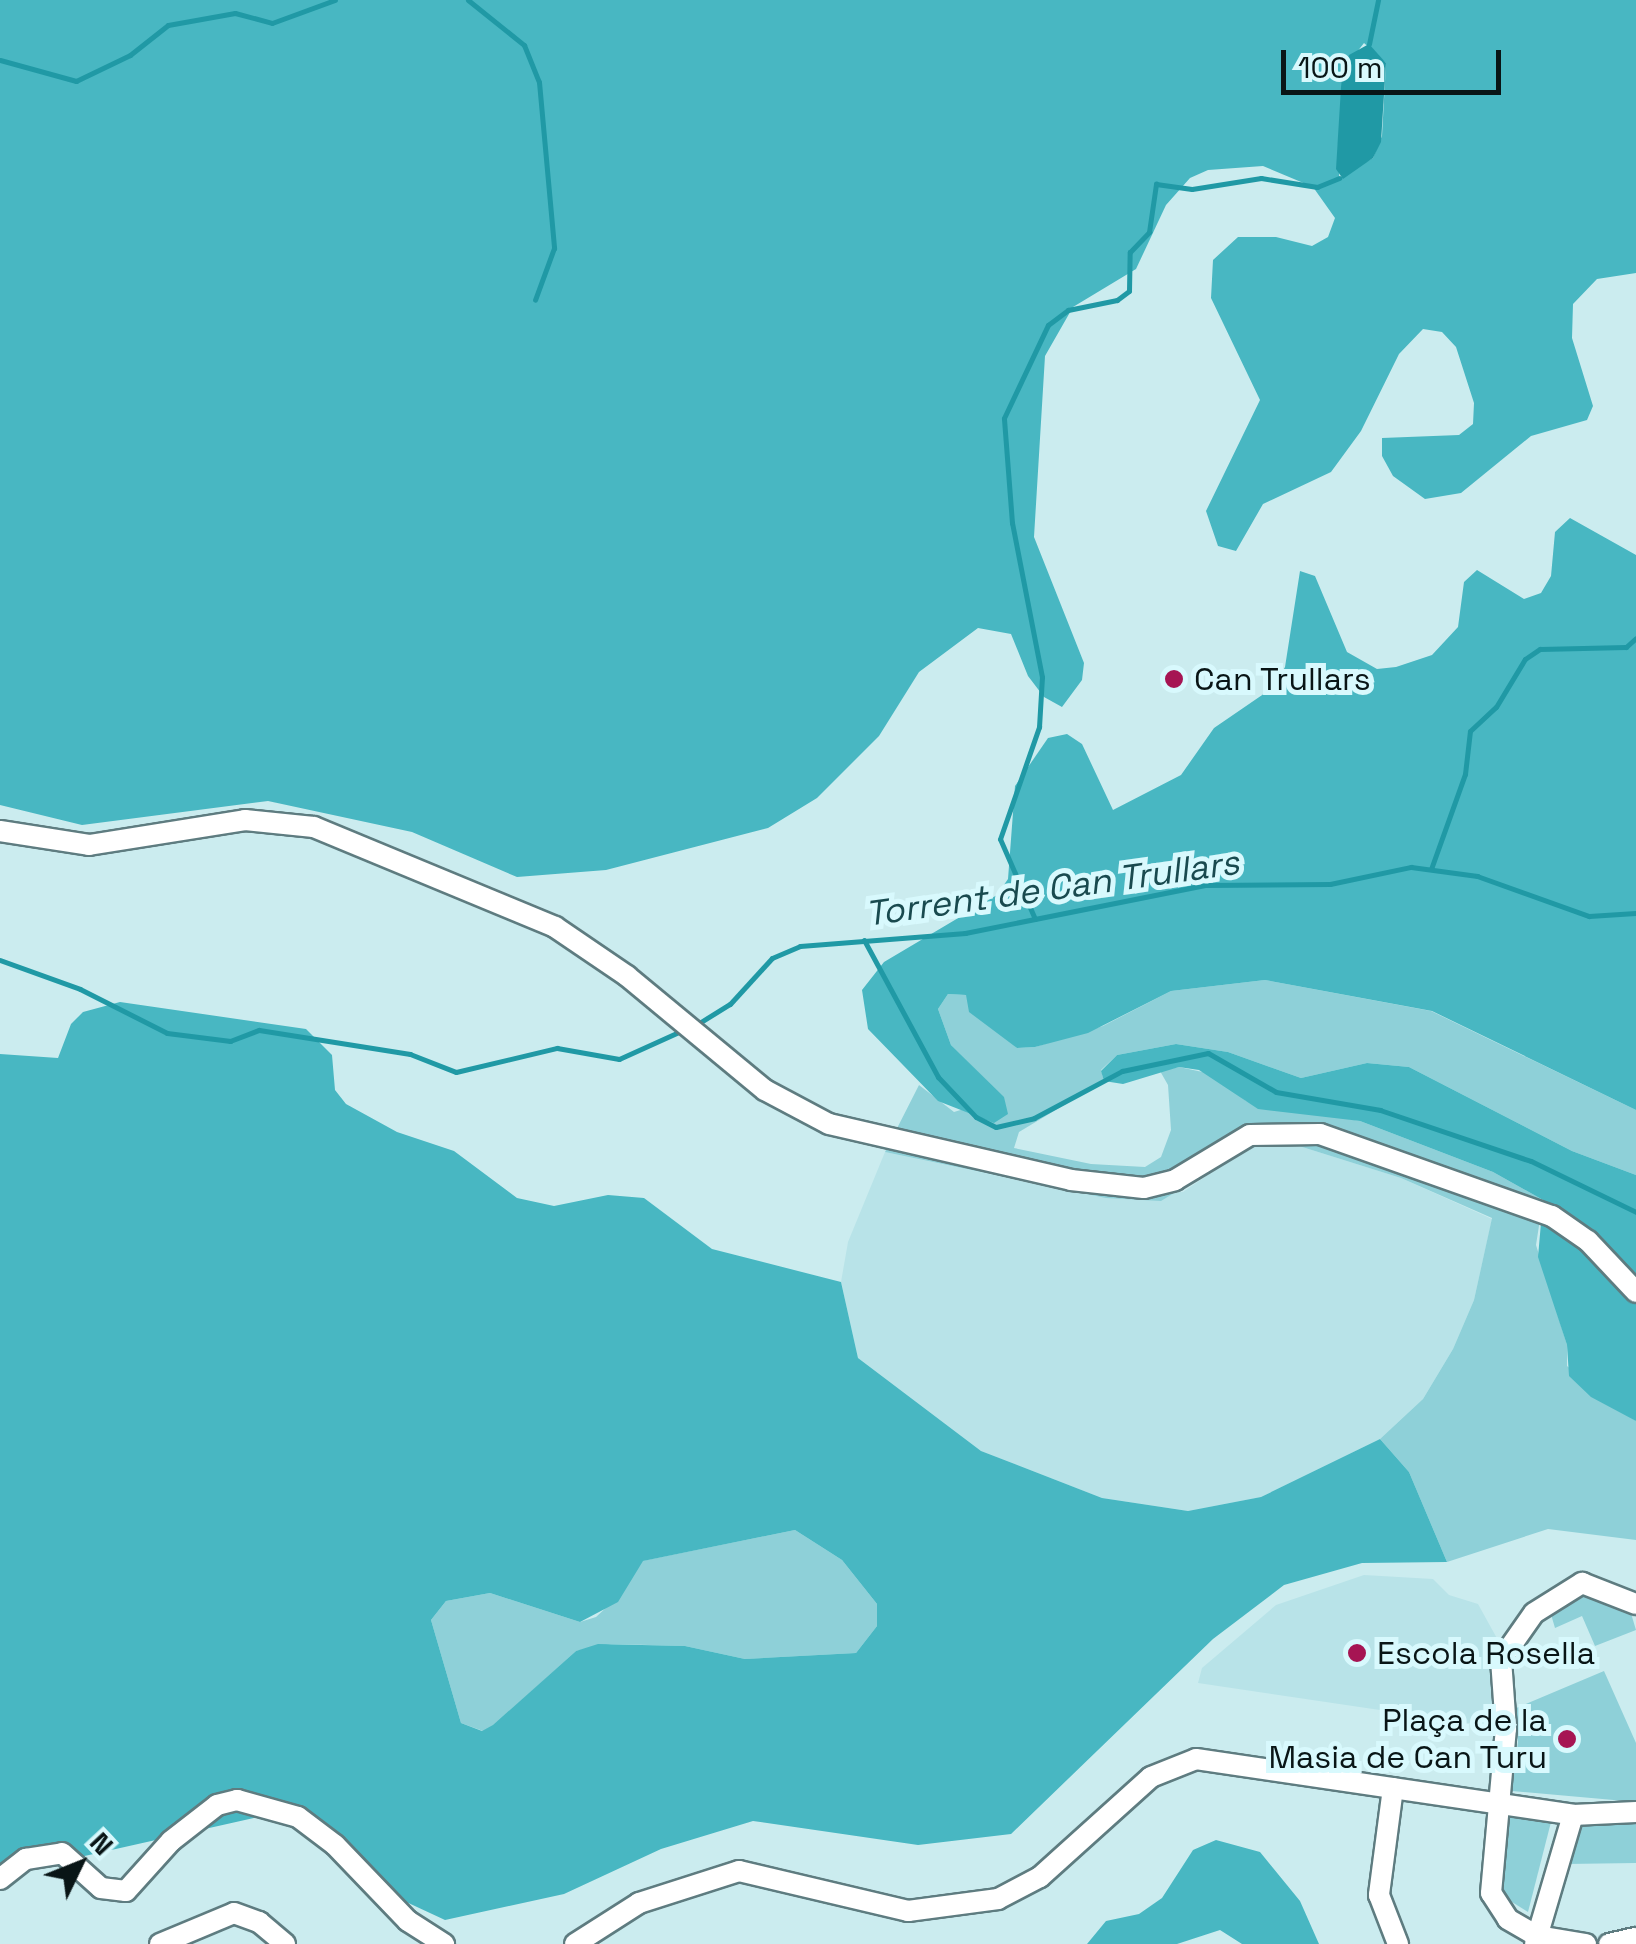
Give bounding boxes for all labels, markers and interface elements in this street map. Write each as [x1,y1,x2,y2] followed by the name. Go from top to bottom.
[1286,30,1506,92] scale bar
[1298,48,1383,87] text: 100 m
[1194,660,1372,698] place label: Can Trullars
[1163,668,1185,690] marker: Can Trullars
[862,841,1242,935] water label: Torrent de Can Trullars
[1377,1634,1595,1672] place label: Escola Rosella
[1346,1642,1368,1664] marker: Escola Rosella
[1268,1702,1547,1777] place label: Plaça de la Masia de Can Turu
[1556,1728,1578,1750] marker: Plaça de la Masia de Can Turu
[30,1814,130,1914] north arrow
[82,1824,121,1863] text: N

